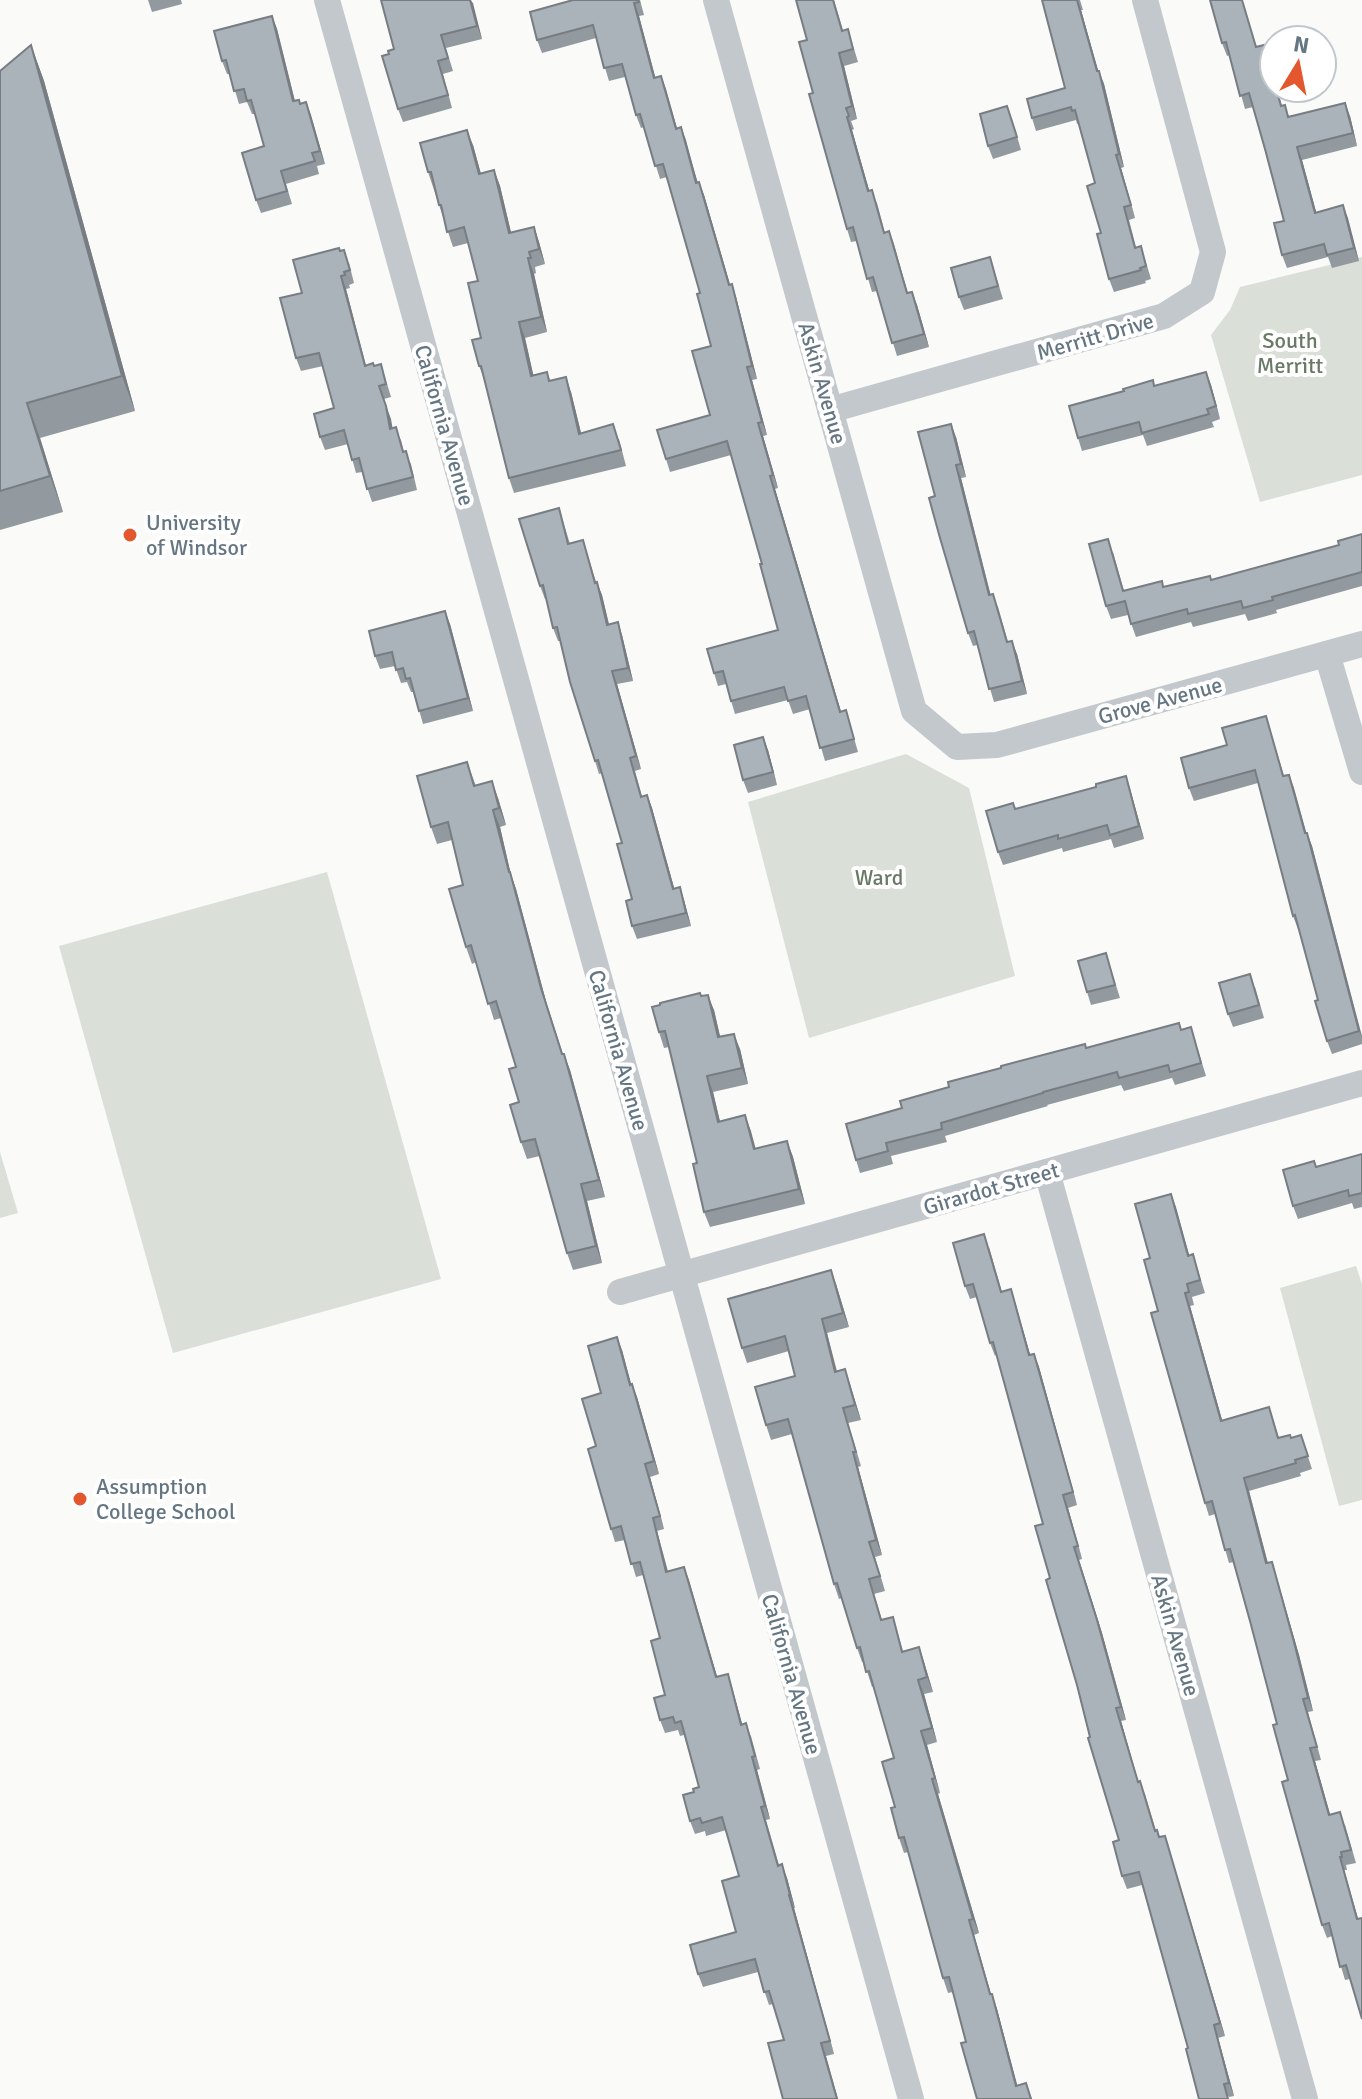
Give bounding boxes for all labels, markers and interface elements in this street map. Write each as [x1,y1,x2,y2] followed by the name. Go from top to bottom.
[1258,24,1338,104] north arrow
[1292,30,1311,59] text: N
[1033,307,1157,366] street label: Merritt Drive
[792,319,853,447] street label: Askin Avenue
[1257,327,1324,379] park label: South Merritt
[409,342,480,509] street label: California Avenue
[146,509,247,561] place label: University of Windsor
[121,526,139,544] marker: University of Windsor
[1095,671,1225,730] street label: Grove Avenue
[855,864,903,891] park label: Ward
[583,967,654,1134] street label: California Avenue
[920,1156,1062,1221] street label: Girardot Street
[96,1473,235,1525] place label: Assumption College School
[71,1490,89,1508] marker: Assumption College School
[1145,1571,1206,1699] street label: Askin Avenue
[756,1591,827,1758] street label: California Avenue

